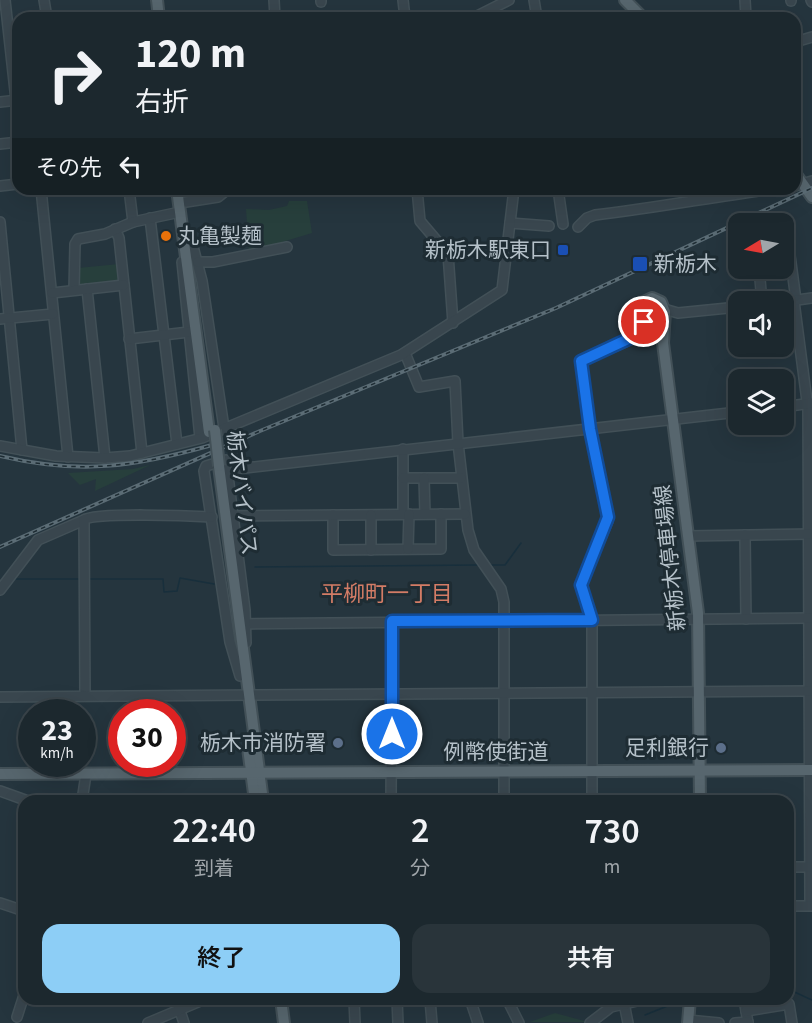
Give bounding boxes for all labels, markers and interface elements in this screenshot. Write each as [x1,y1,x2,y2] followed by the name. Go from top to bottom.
[135,24,246,84] text: 120 m
[36,36,114,114] icon: right
[135,83,189,122] text: 右折
[114,150,147,183] icon: left
[36,152,102,184] text: その先
[728,213,794,279] north arrow
[728,213,794,435] map controls
[178,221,262,251] place label: 丸亀製麺
[159,229,173,243] marker: 丸亀製麺
[425,235,551,265] place label: 新栃木駅東口
[556,243,570,257] marker: 新栃木駅東口
[654,249,717,279] place label: 新栃木
[631,255,649,273] marker: 新栃木
[728,291,794,357] button: sound
[618,296,669,347] pin
[627,305,660,338] icon: arrive
[728,369,794,435] button: layers
[219,429,265,557] street label: 栃木バイパス
[647,483,693,633] street label: 新栃木停車場線
[321,578,453,610] district label: 平柳町一丁目
[108,699,186,777] speed limit sign: 30
[360,702,424,766] position arrow
[41,709,73,752] text: 23
[200,728,326,758] place label: 栃木市消防署
[625,733,709,763] place label: 足利銀行
[331,736,345,750] marker: 栃木市消防署
[444,737,549,767] street label: 例幣使街道
[714,741,728,755] marker: 足利銀行
[40,743,74,764] text: km/h
[172,805,256,856] text: 22:40
[411,805,429,856] text: 2
[584,806,640,857] text: 730
[604,853,620,881] text: m
[194,855,234,883] text: 到着
[410,855,430,883] text: 分
[42,924,400,993] button: 終了
[412,924,770,993] button: 共有

